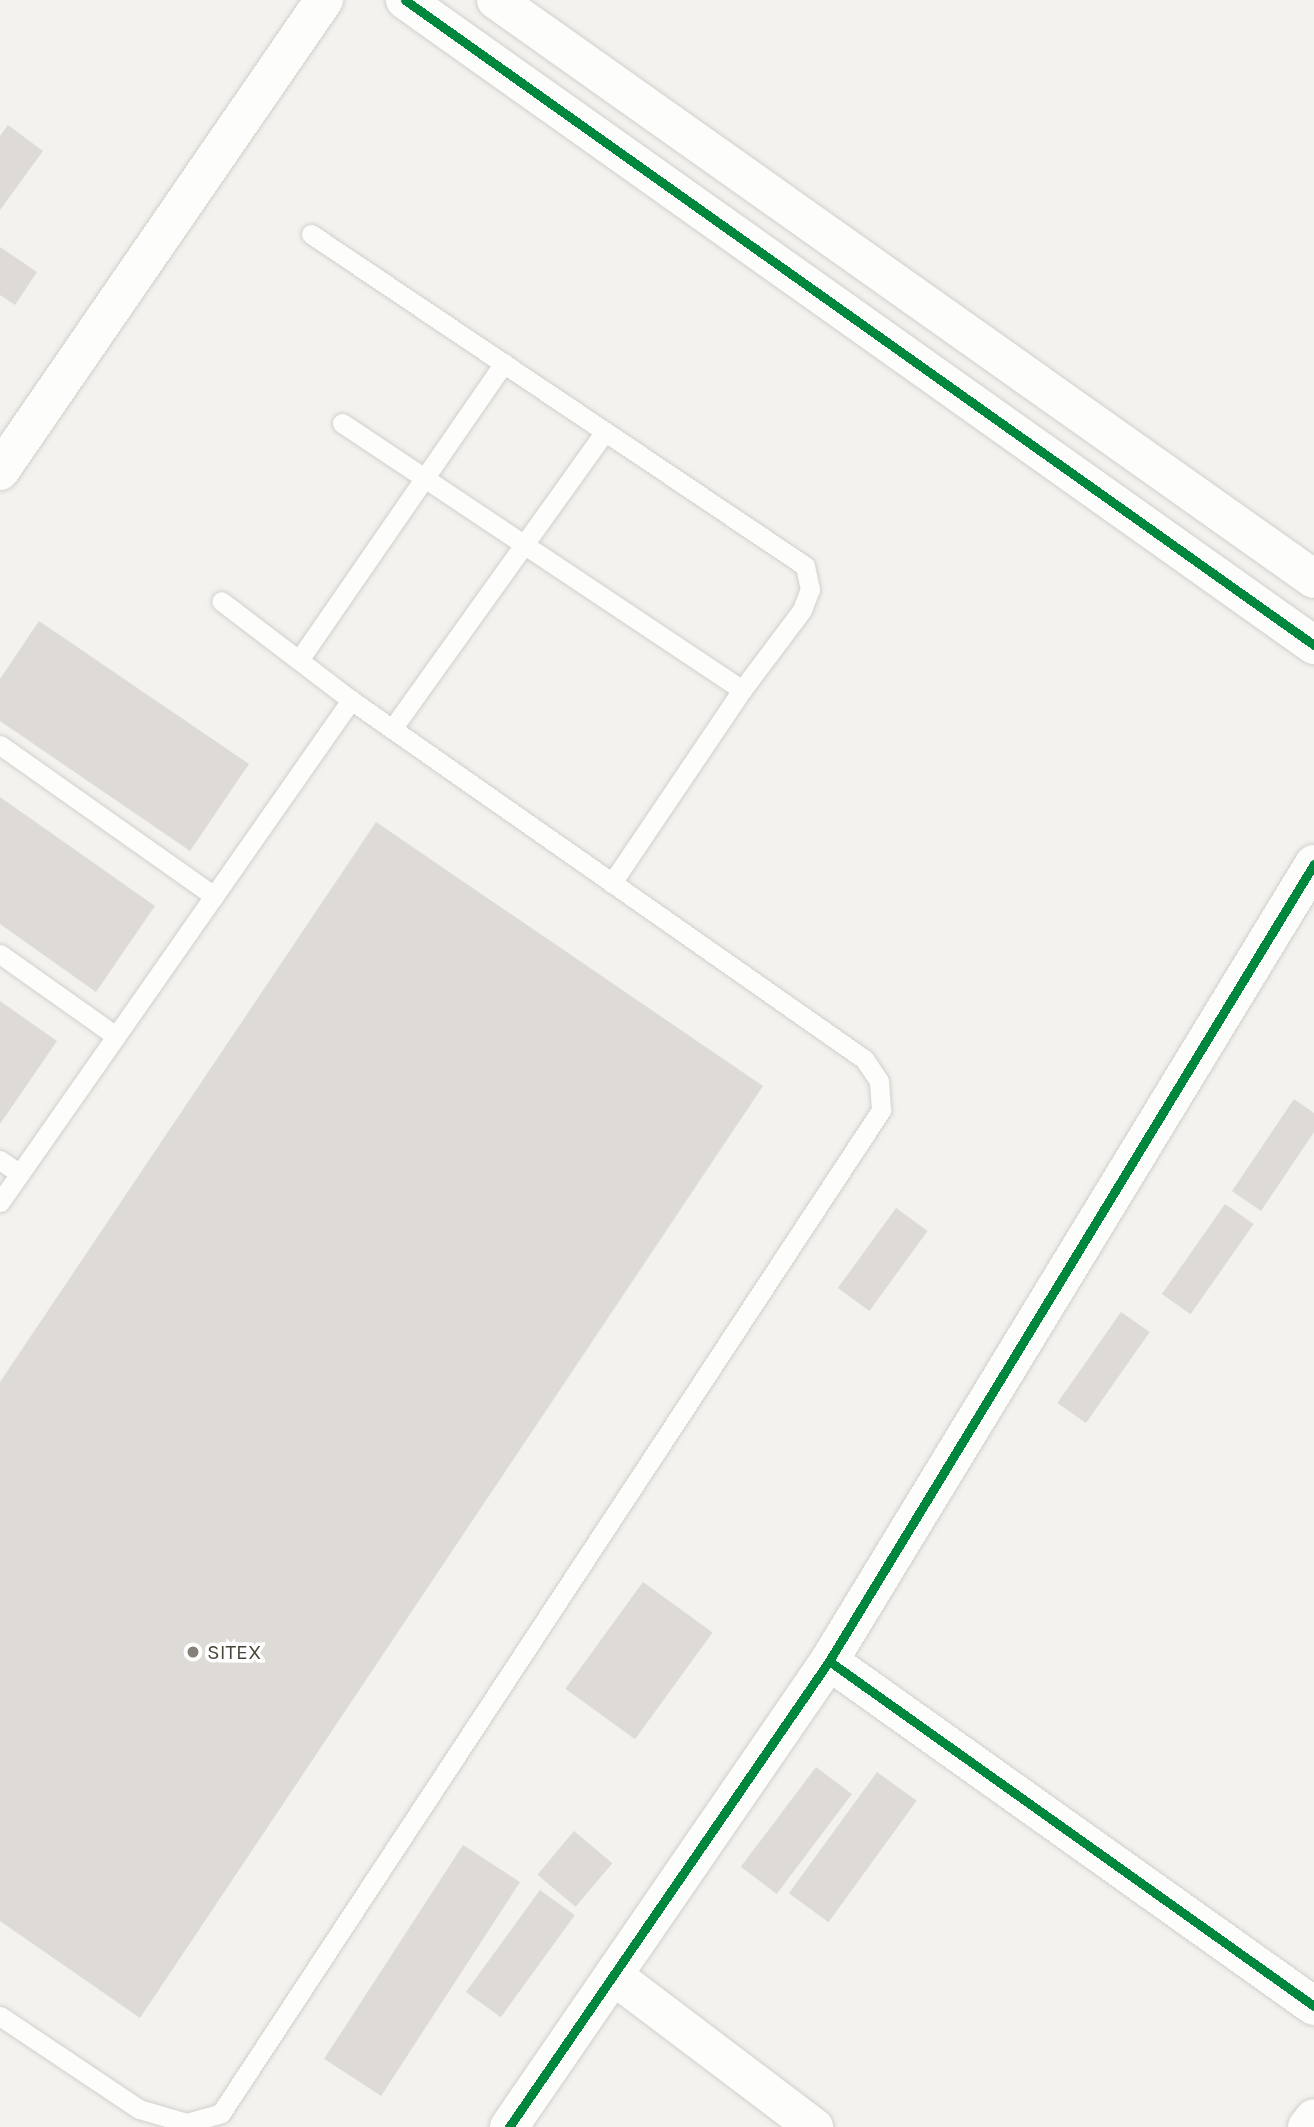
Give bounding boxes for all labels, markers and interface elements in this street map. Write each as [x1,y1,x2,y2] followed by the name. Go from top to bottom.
[207,1639,261,1665] place label: SITEX
[185,1644,201,1660] marker: SITEX

